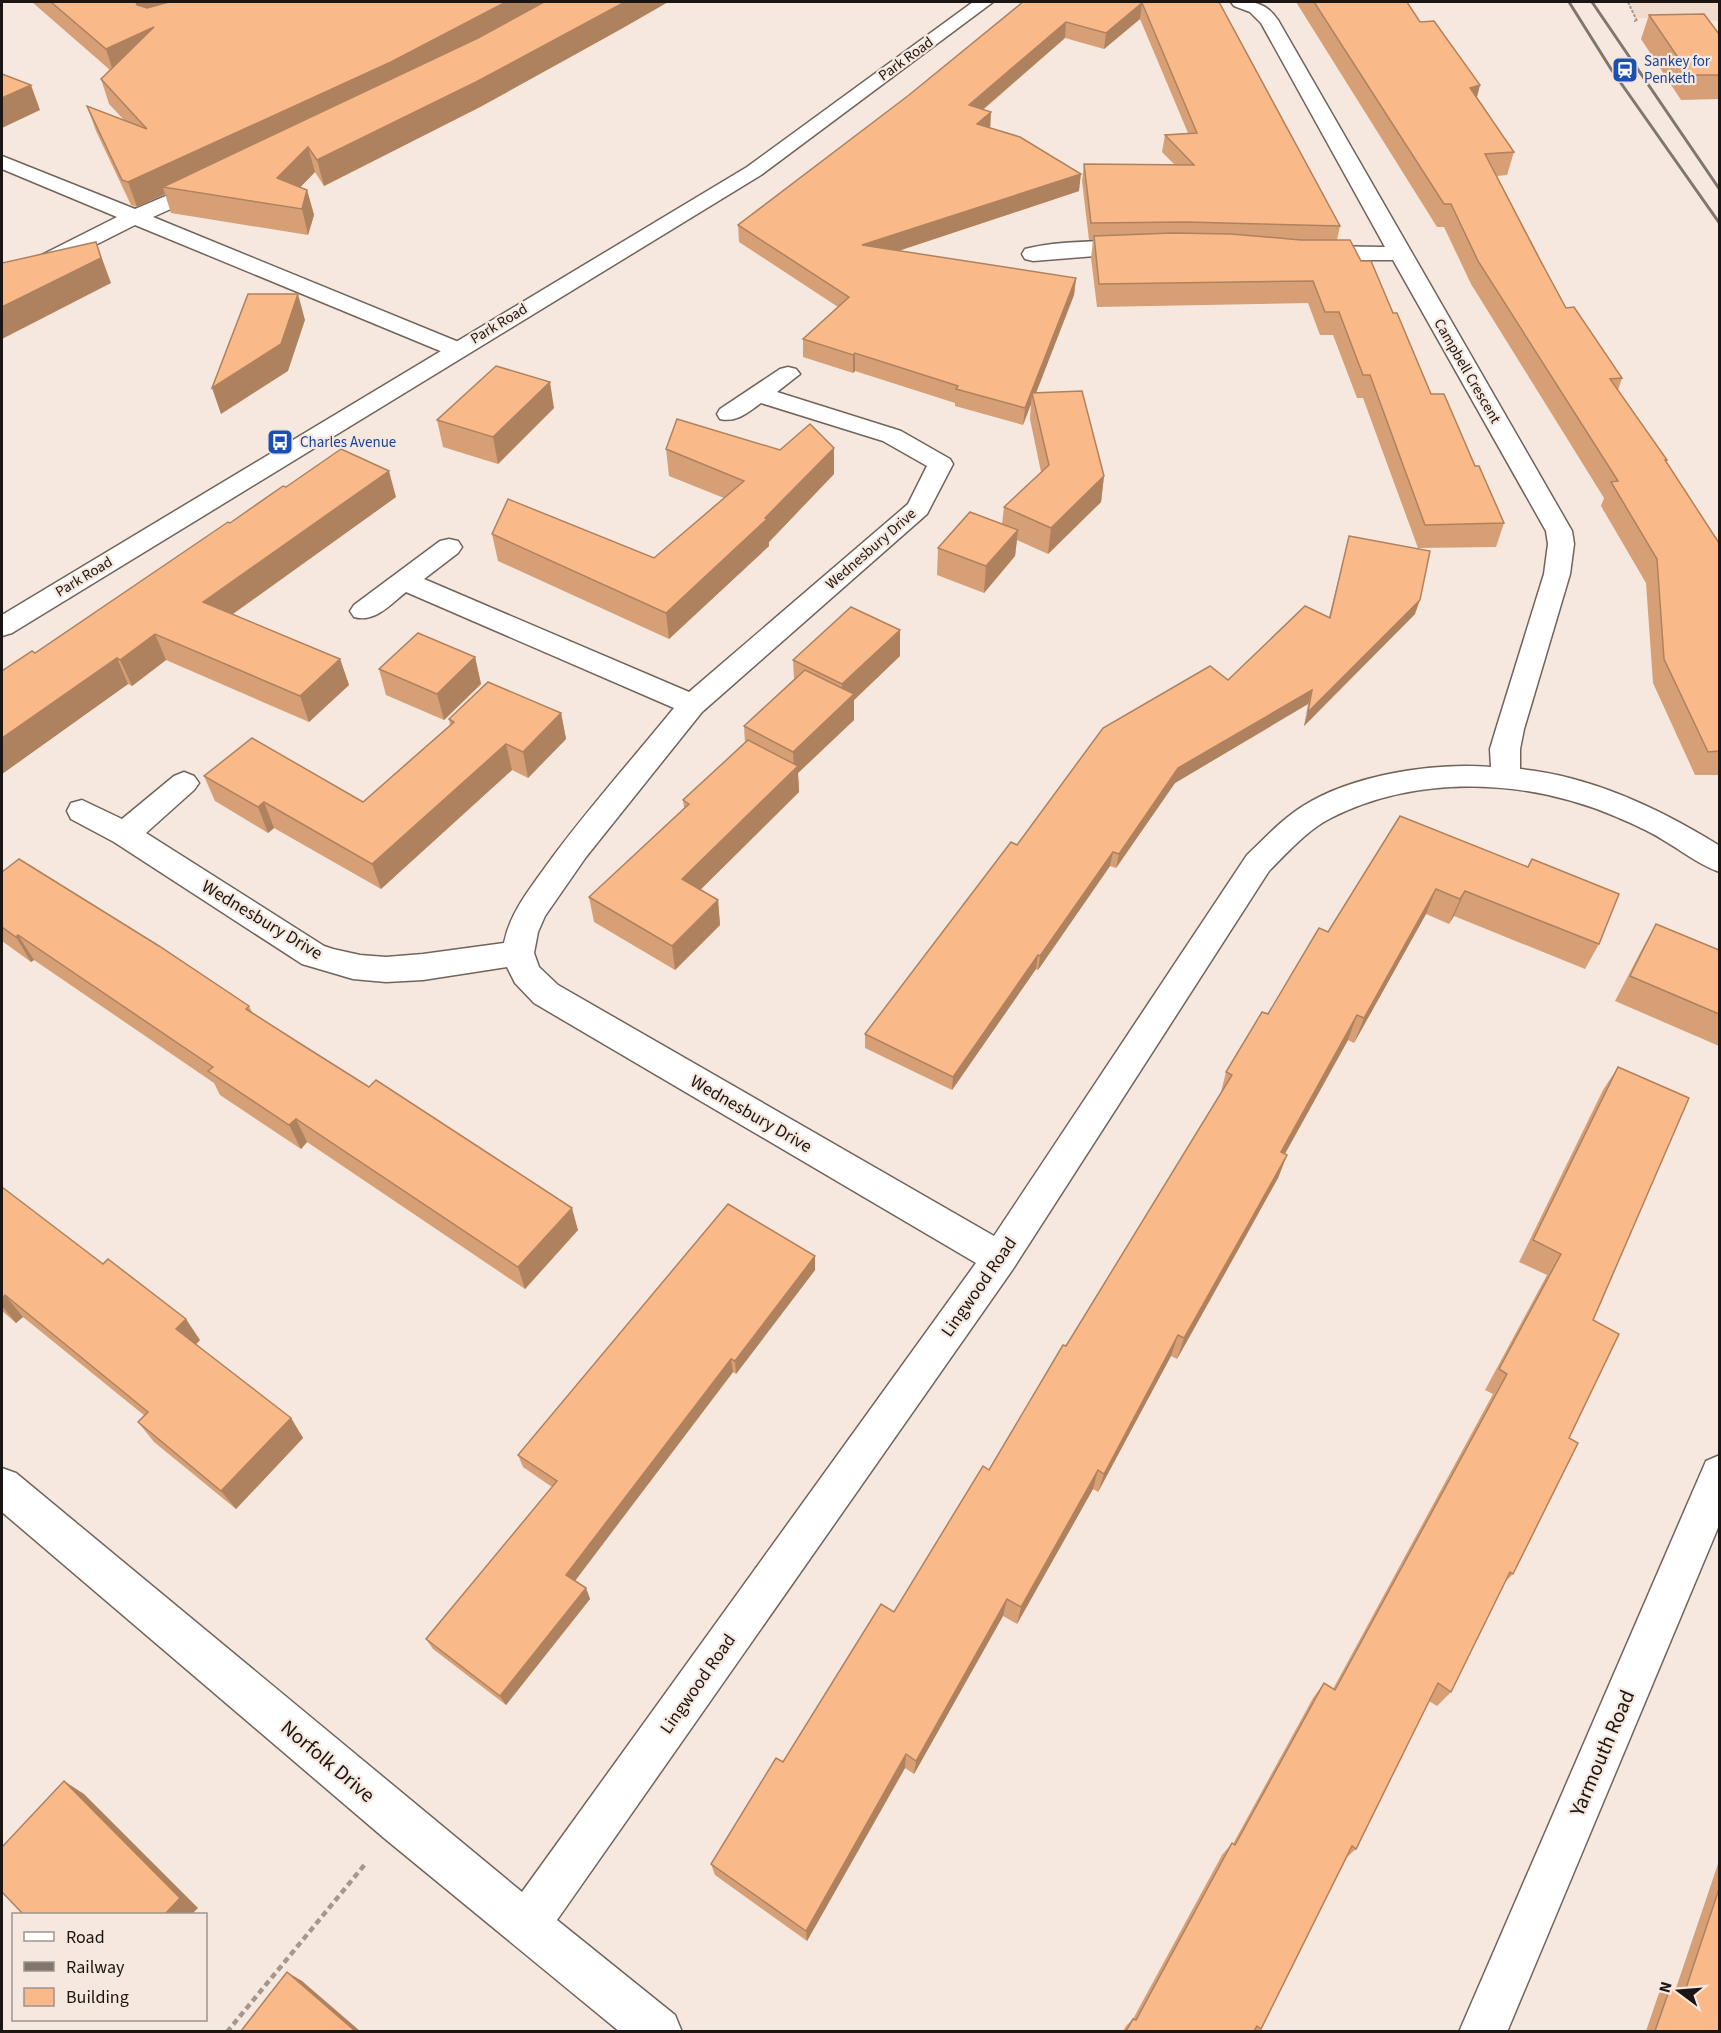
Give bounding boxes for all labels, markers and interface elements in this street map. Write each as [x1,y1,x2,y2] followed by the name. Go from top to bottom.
[874,32,938,86] street label: Park Road
[1644,51,1711,89] place label: Sankey for Penketh
[1610,55,1640,85] station icon: Sankey for Penketh
[466,299,532,349] street label: Park Road
[1428,315,1506,427] street label: Campbell Crescent
[265,427,295,457] bus stop icon: Charles Avenue
[300,432,396,453] place label: Charles Avenue
[821,504,921,594] street label: Wednesbury Drive
[51,552,117,602] street label: Park Road
[197,874,327,966] street label: Wednesbury Drive
[685,1069,817,1159] street label: Wednesbury Drive
[935,1232,1023,1342] street label: Lingwood Road
[654,1629,742,1739] street label: Lingwood Road
[1562,1685,1642,1822] street label: Yarmouth Road
[274,1713,382,1809] street label: Norfolk Drive
[12,1913,207,2021] legend
[66,1925,105,1950] text: Road
[66,1955,125,1980] text: Railway
[1649,1961,1709,2021] north arrow
[1654,1979,1678,1995] text: N
[66,1985,129,2010] text: Building

